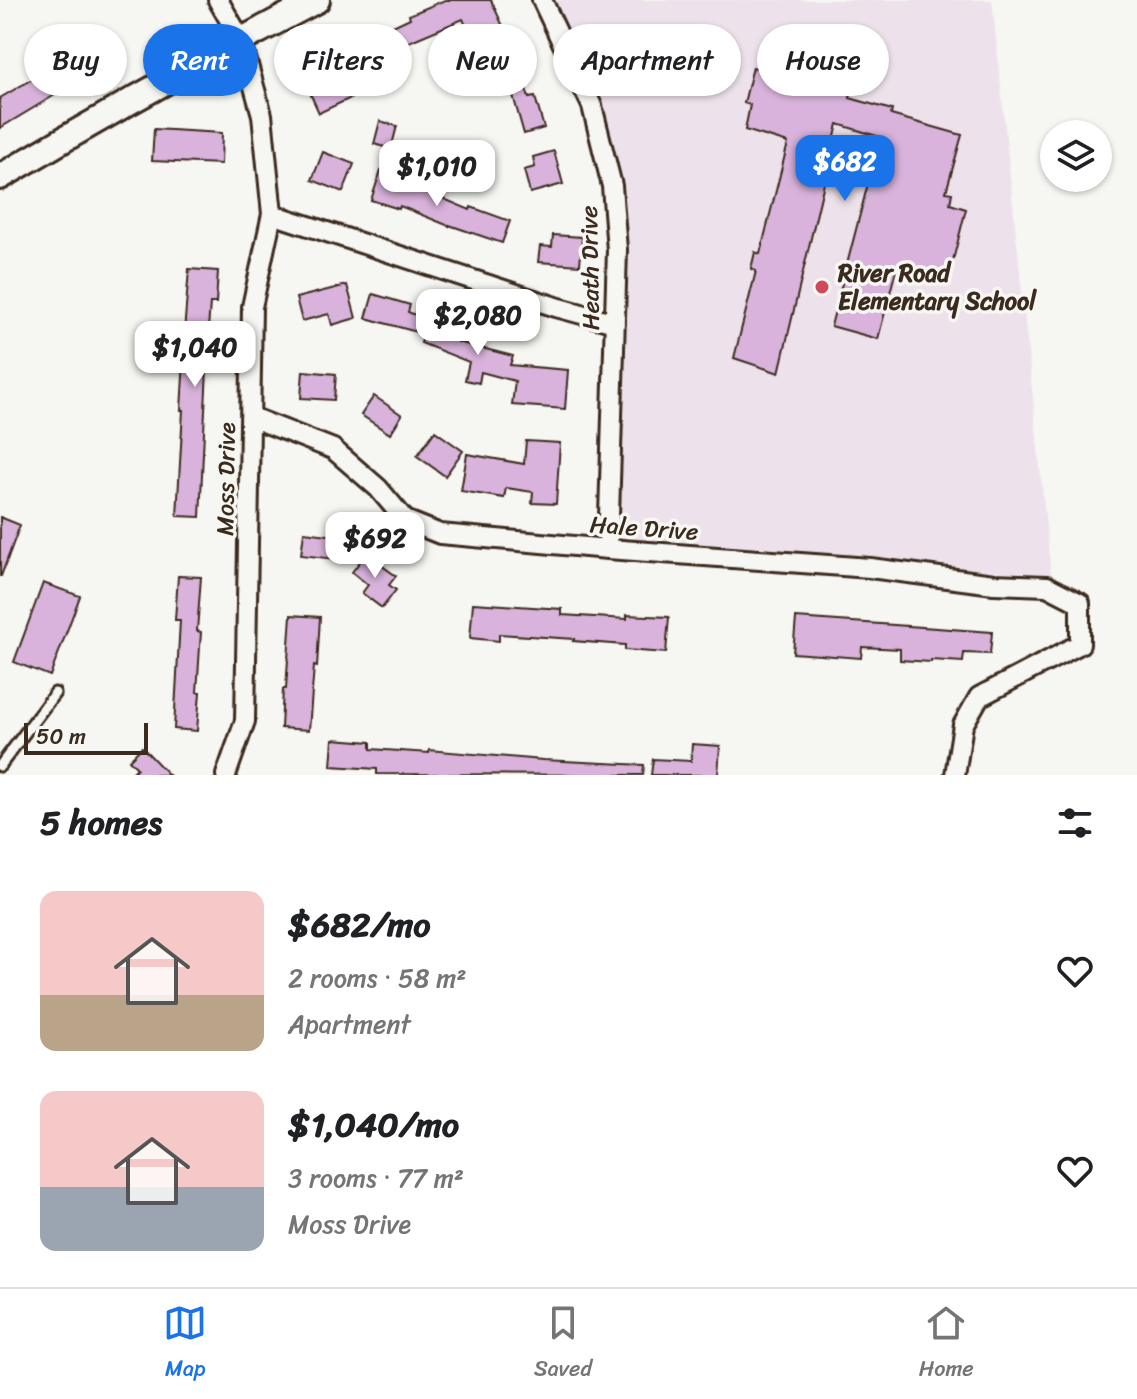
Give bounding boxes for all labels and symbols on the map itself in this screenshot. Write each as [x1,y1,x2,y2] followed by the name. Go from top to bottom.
[798,135,892,203] pin: $682
[372,140,502,208] pin: $1,010
[568,205,612,331] street label: Heath Drive
[837,252,1037,322] place label: River Road Elementary School
[813,278,831,296] marker: River Road Elementary School
[413,289,543,357] pin: $2,080
[130,321,260,389] pin: $1,040
[204,421,248,536] street label: Moss Drive
[588,503,700,553] street label: Hale Drive
[328,512,422,580] pin: $692
[24,719,148,755] scale bar

